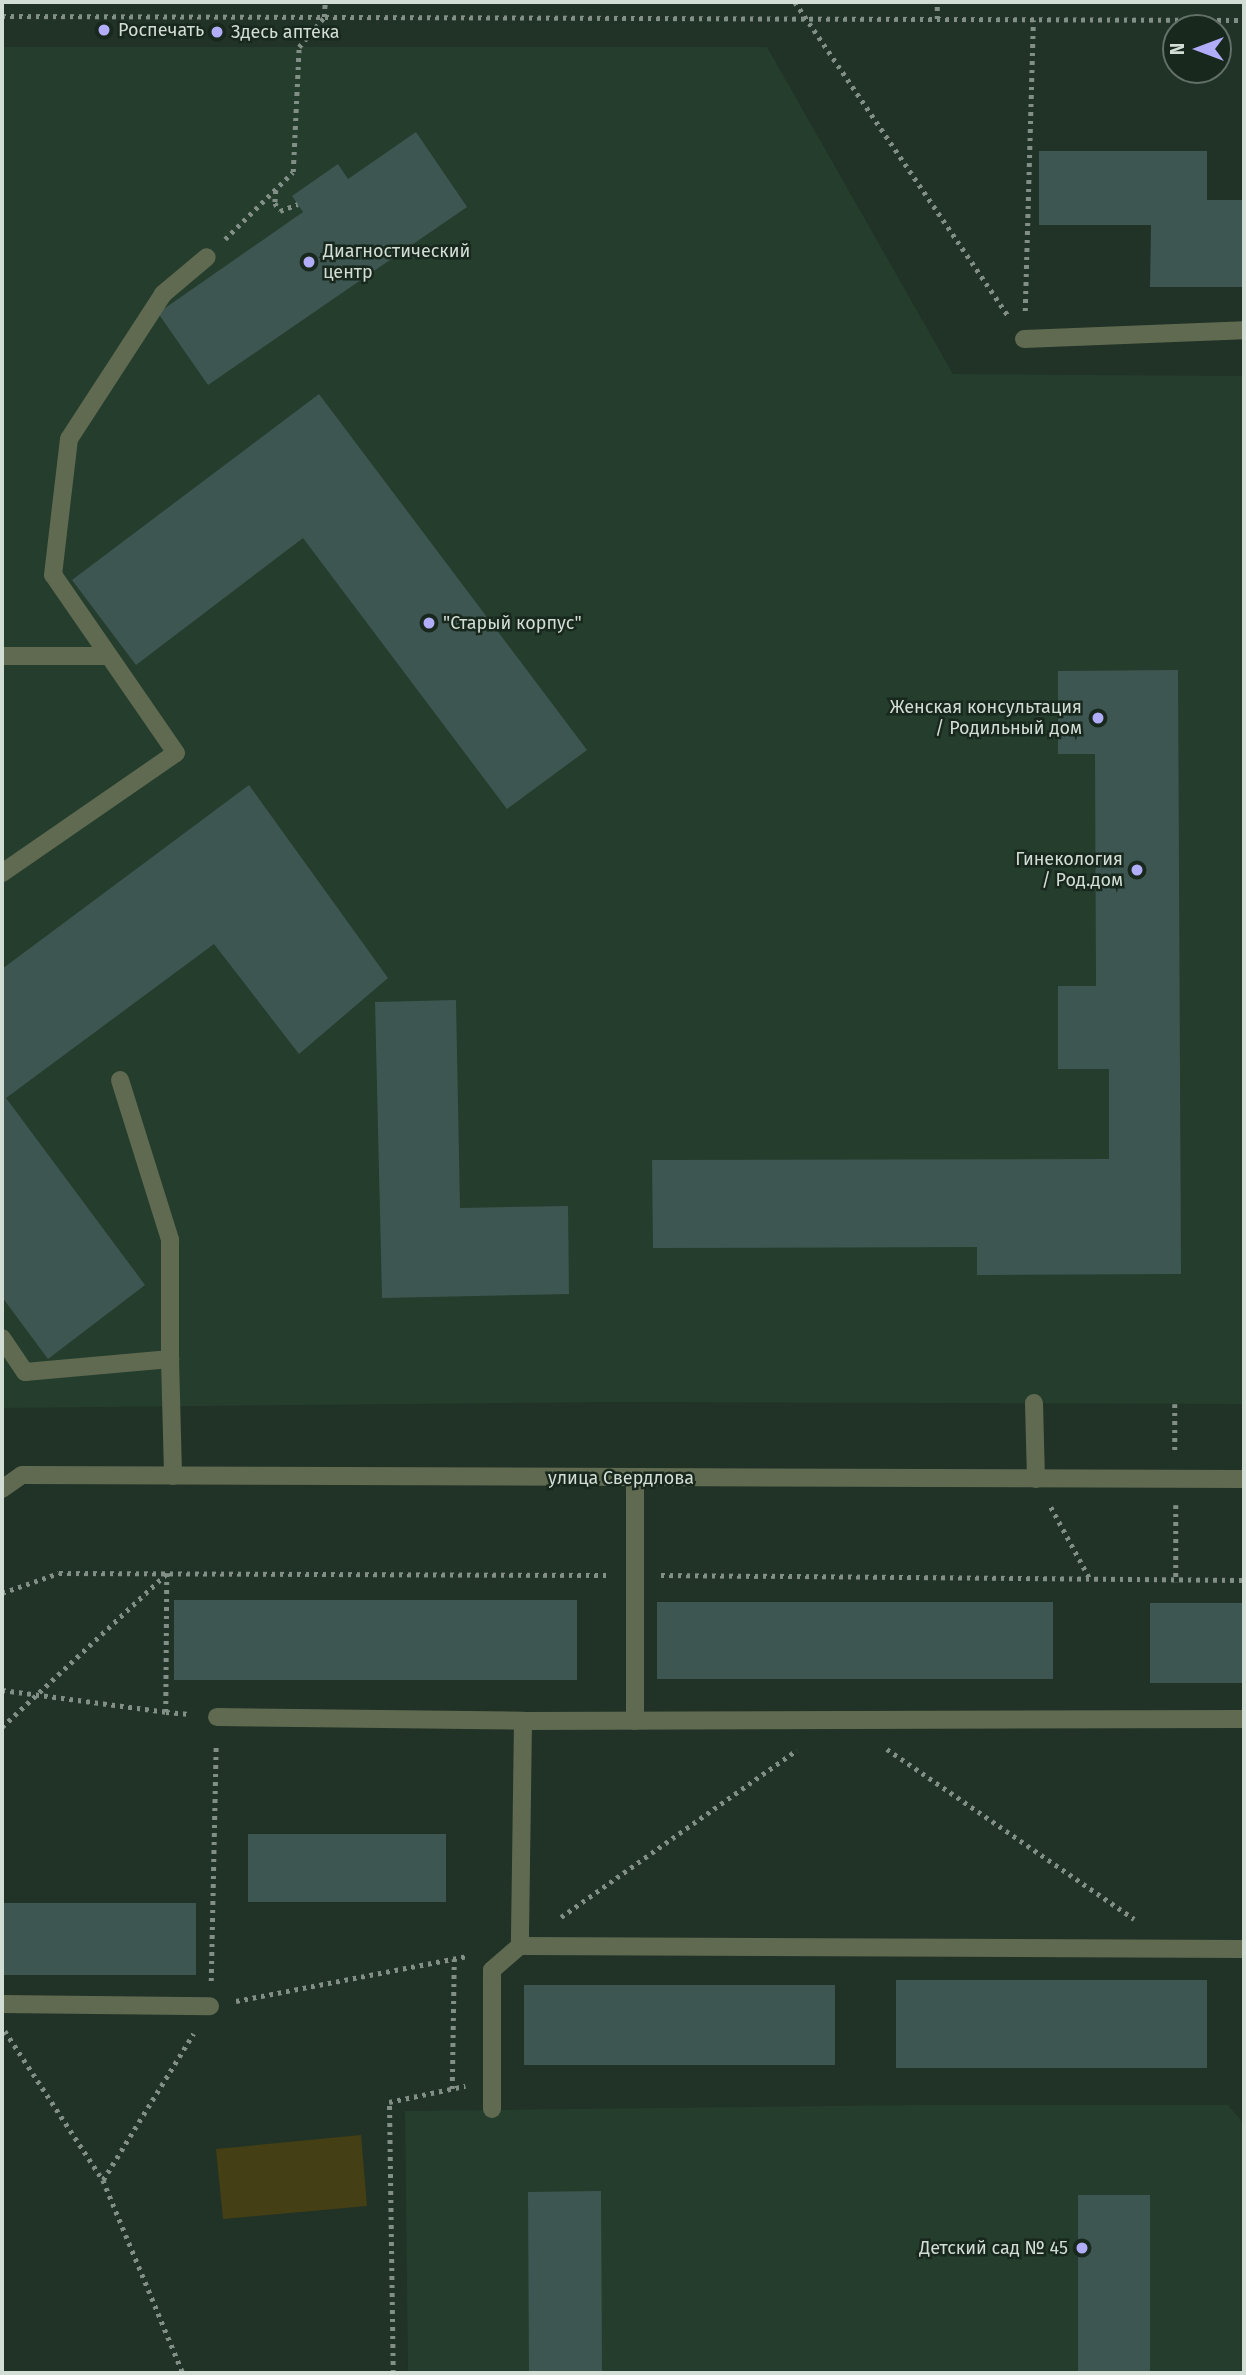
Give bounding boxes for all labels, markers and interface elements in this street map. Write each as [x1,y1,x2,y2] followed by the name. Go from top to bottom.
[1162,14,1232,84] north arrow
[118,19,204,41] place label: Роспечать
[231,21,340,43] place label: Здесь аптека
[96,22,112,38] marker: Роспечать
[209,24,225,40] marker: Здесь аптека
[1166,43,1189,55] text: N
[323,241,470,284] place label: Диагностический центр
[301,254,317,270] marker: Диагностический центр
[443,612,582,634] place label: "Старый корпус"
[421,615,437,631] marker: "Старый корпус"
[890,697,1082,740] place label: Женская консультация / Родильный дом
[1088,708,1108,728] marker: Женская консультация / Родильный дом
[1015,849,1123,892] place label: Гинекология / Род.дом
[1129,862,1145,878] marker: Гинекология / Род.дом
[548,1467,694,1489] street label: улица Свердлова
[919,2237,1068,2259] place label: Детский сад № 45
[1074,2240,1090,2256] marker: Детский сад № 45

